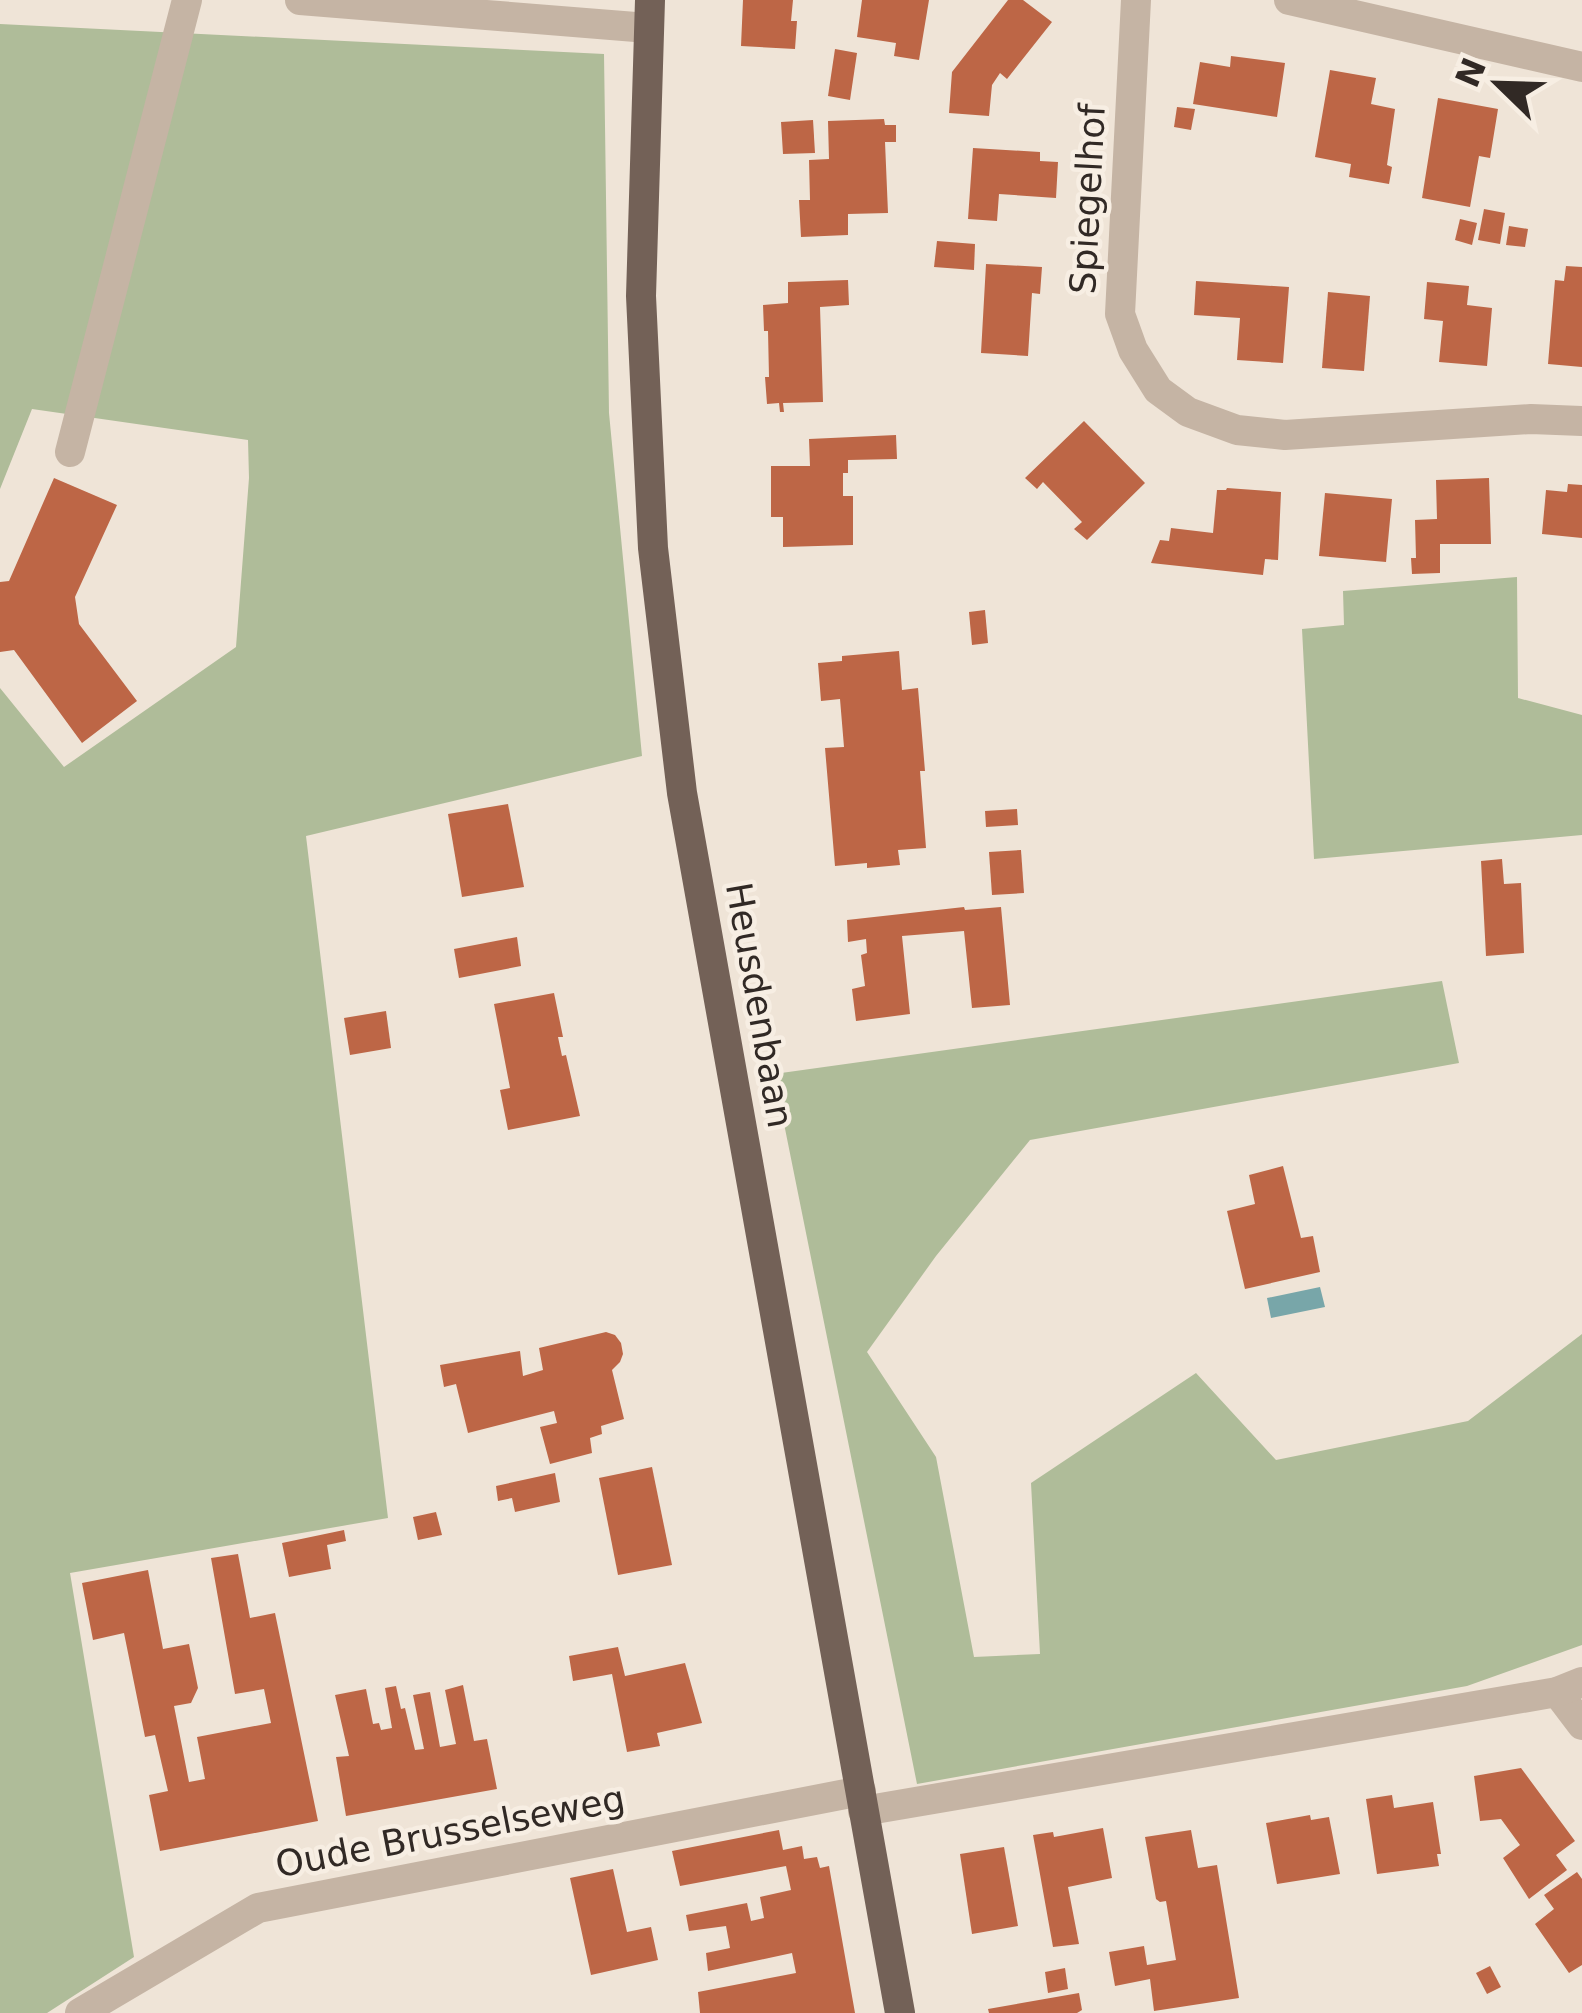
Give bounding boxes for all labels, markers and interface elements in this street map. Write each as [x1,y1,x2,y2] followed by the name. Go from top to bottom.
[1438,24,1558,144] north arrow
[1447,52,1494,93] text: N
[1062,102,1113,295] street label: Spiegelhof
[718,879,801,1131] street label: Heusdenbaan
[272,1778,628,1885] street label: Oude Brusselseweg

